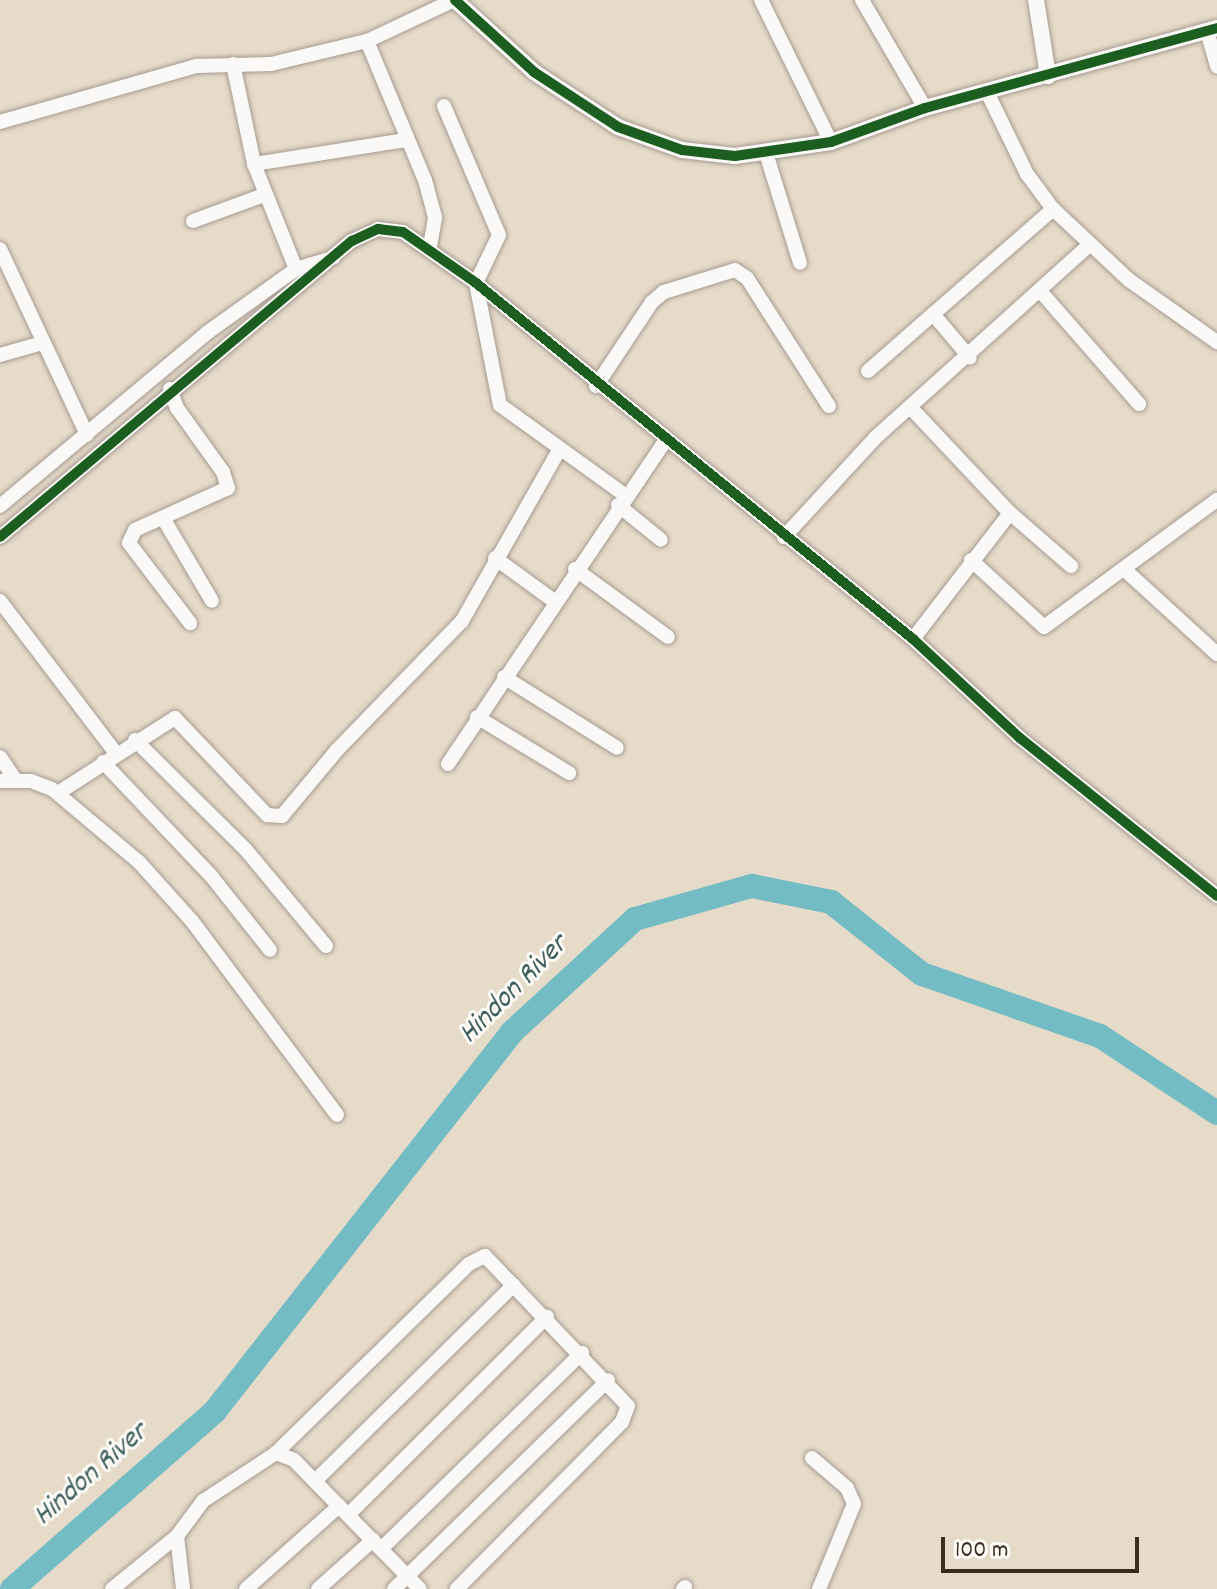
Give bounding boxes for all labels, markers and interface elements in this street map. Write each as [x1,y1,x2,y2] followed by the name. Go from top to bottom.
[453,929,577,1053] water label: Hindon River
[27,1417,157,1535] water label: Hindon River
[945,1521,1143,1571] scale bar
[955,1534,1008,1568] text: 100 m

